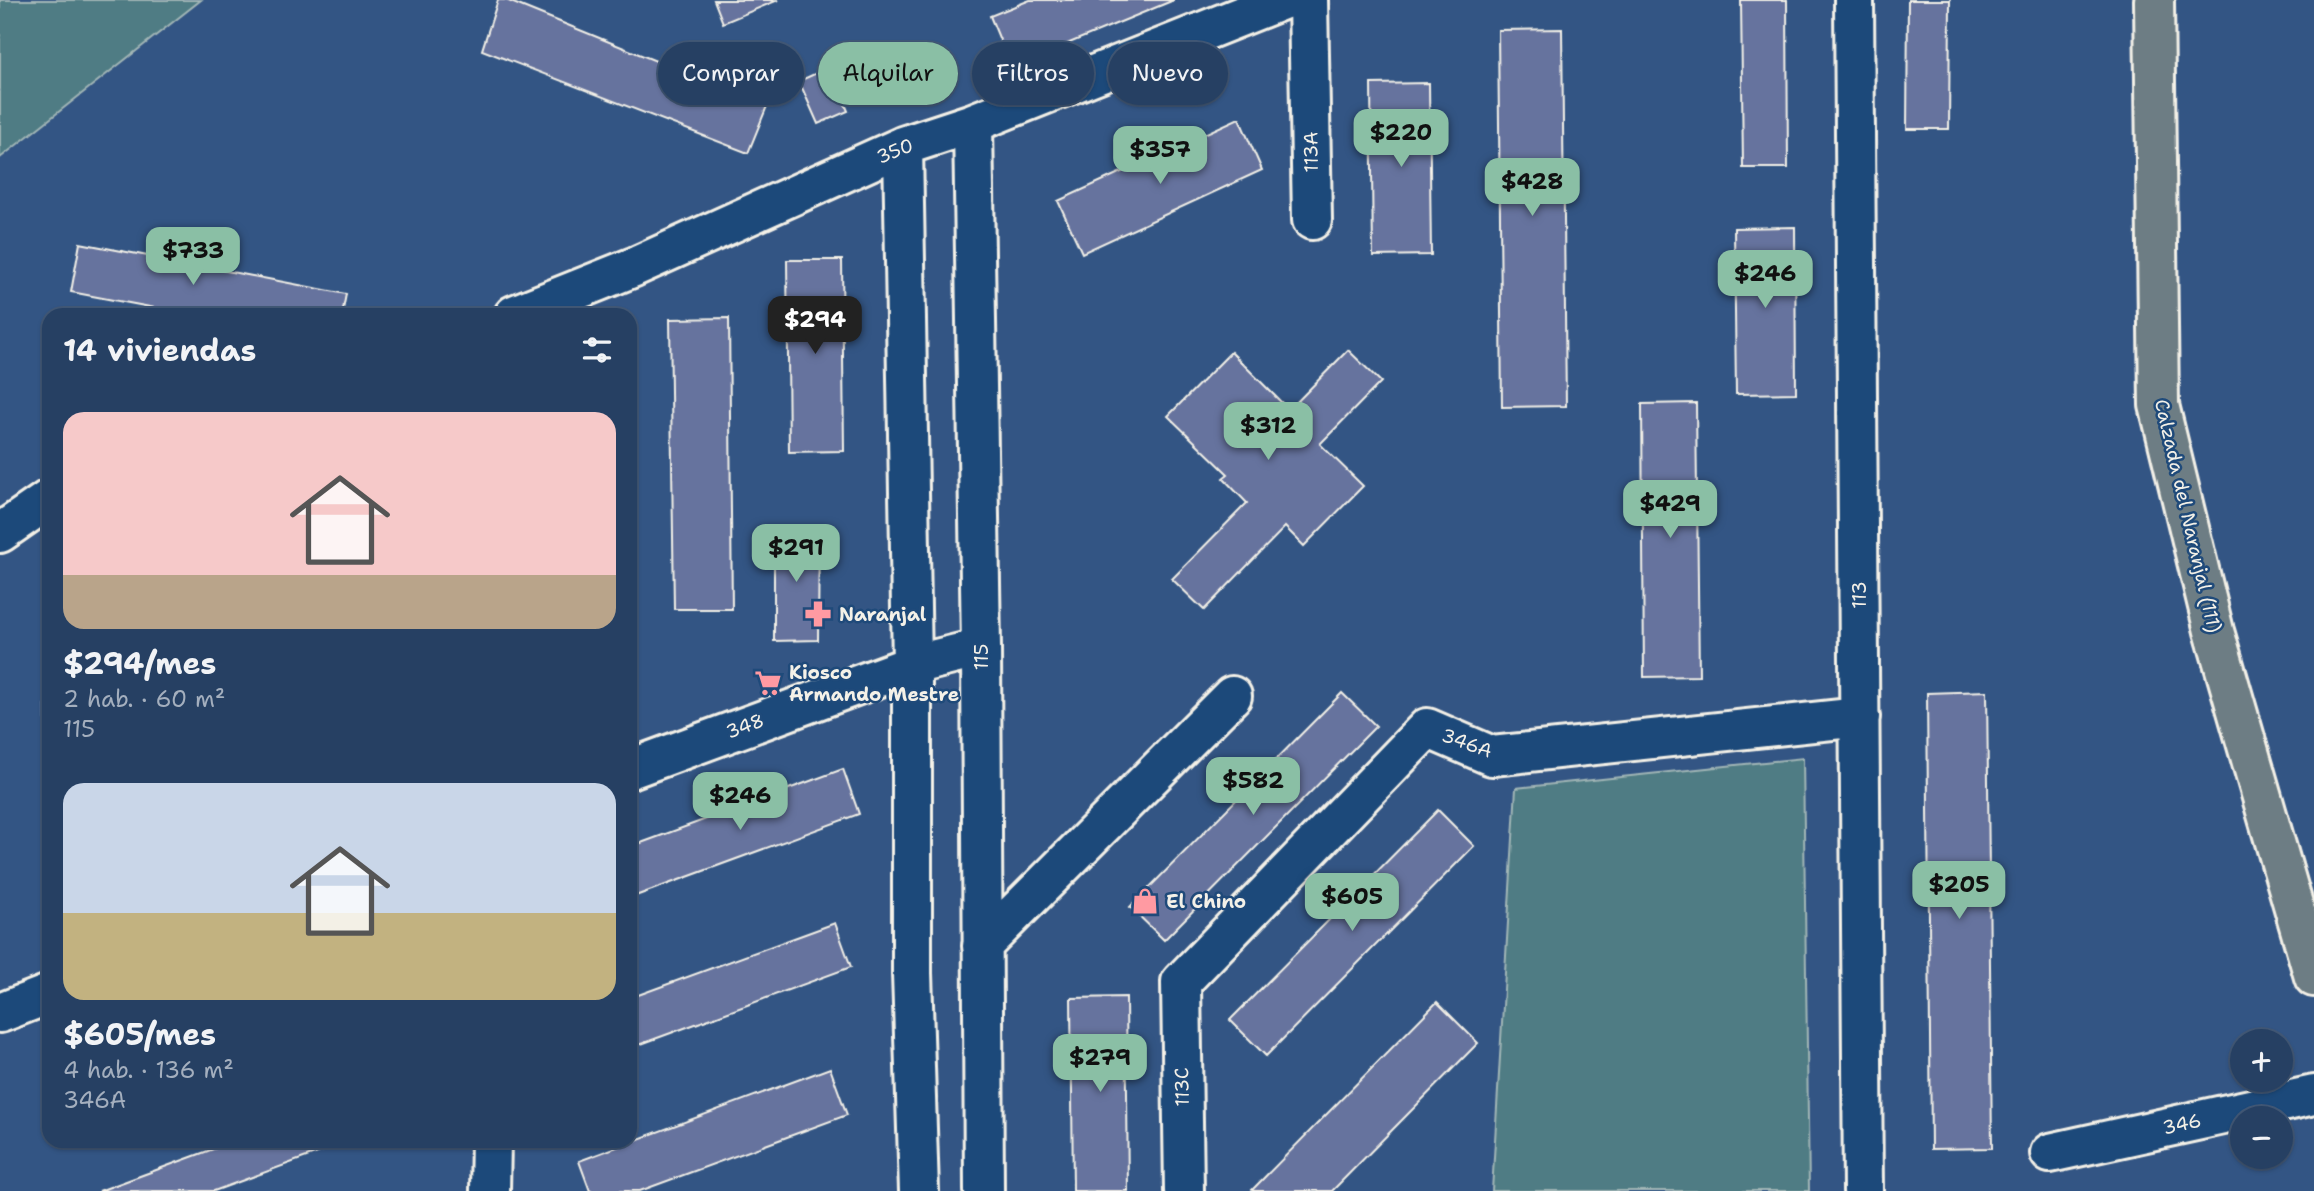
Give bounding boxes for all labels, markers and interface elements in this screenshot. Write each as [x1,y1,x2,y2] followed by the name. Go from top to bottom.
[658,42,804,105] chip: Comprar
[818,42,958,105] chip: Alquilar
[972,42,1094,105] chip: Filtros
[1108,42,1228,105] chip: Nuevo
[1360,110,1442,169] pin: $220
[1370,117,1432,147] text: $220
[1119,127,1201,186] pin: $357
[1298,131,1324,173] street label: 113A
[873,132,917,170] street label: 350
[1129,134,1191,164] text: $357
[1491,158,1573,218] pin: $428
[1501,166,1563,196] text: $428
[152,228,234,287] pin: $733
[162,235,224,265] text: $733
[1724,250,1806,310] pin: $246
[1734,258,1796,288] text: $246
[774,296,856,356] pin: $294
[784,304,846,334] text: $294
[63,330,256,371] text: 14 viviendas
[578,331,616,369] icon: filters
[2149,397,2227,635] street label: Calzada del Naranjal (111)
[1227,402,1309,462] pin: $312
[1240,410,1296,440] text: $312
[277,457,403,583] icon: home
[1629,480,1711,540] pin: $429
[1639,488,1701,518] text: $429
[755,524,837,584] pin: $291
[768,532,824,562] text: $291
[1847,581,1872,609] street label: 113
[803,599,833,629] pharmacy icon: Naranjal
[839,602,927,627] place label: Naranjal
[63,643,216,684] text: $294/mes
[969,644,994,670] street label: 115
[789,660,959,707] place label: Kiosco Armando Mestre
[753,668,783,698] supermarket icon: Kiosco Armando Mestre
[63,684,225,714] text: 2 hab. · 60 m²
[723,708,767,744] street label: 348
[63,714,95,744] text: 115
[1438,722,1496,764] street label: 346A
[1212,758,1294,817] pin: $582
[1222,765,1284,795] text: $582
[699,772,781,832] pin: $246
[709,780,771,810] text: $246
[277,828,403,954] icon: home
[1918,862,2000,921] pin: $205
[1928,869,1990,899] text: $205
[1311,874,1393,933] pin: $605
[1321,881,1383,911] text: $605
[1130,886,1160,916] shop icon: El Chino
[1166,889,1246,914] place label: El Chino
[63,1014,216,1055] text: $605/mes
[2230,1029,2293,1169] map controls
[2230,1029,2293,1092] button: +
[1059,1034,1141,1094] pin: $279
[1069,1042,1131,1072] text: $279
[63,1055,234,1085] text: 4 hab. · 136 m²
[1169,1067,1195,1107] street label: 113C
[63,1085,126,1115] text: 346A
[2230,1106,2293,1169] button: −
[2160,1108,2204,1140] street label: 346

